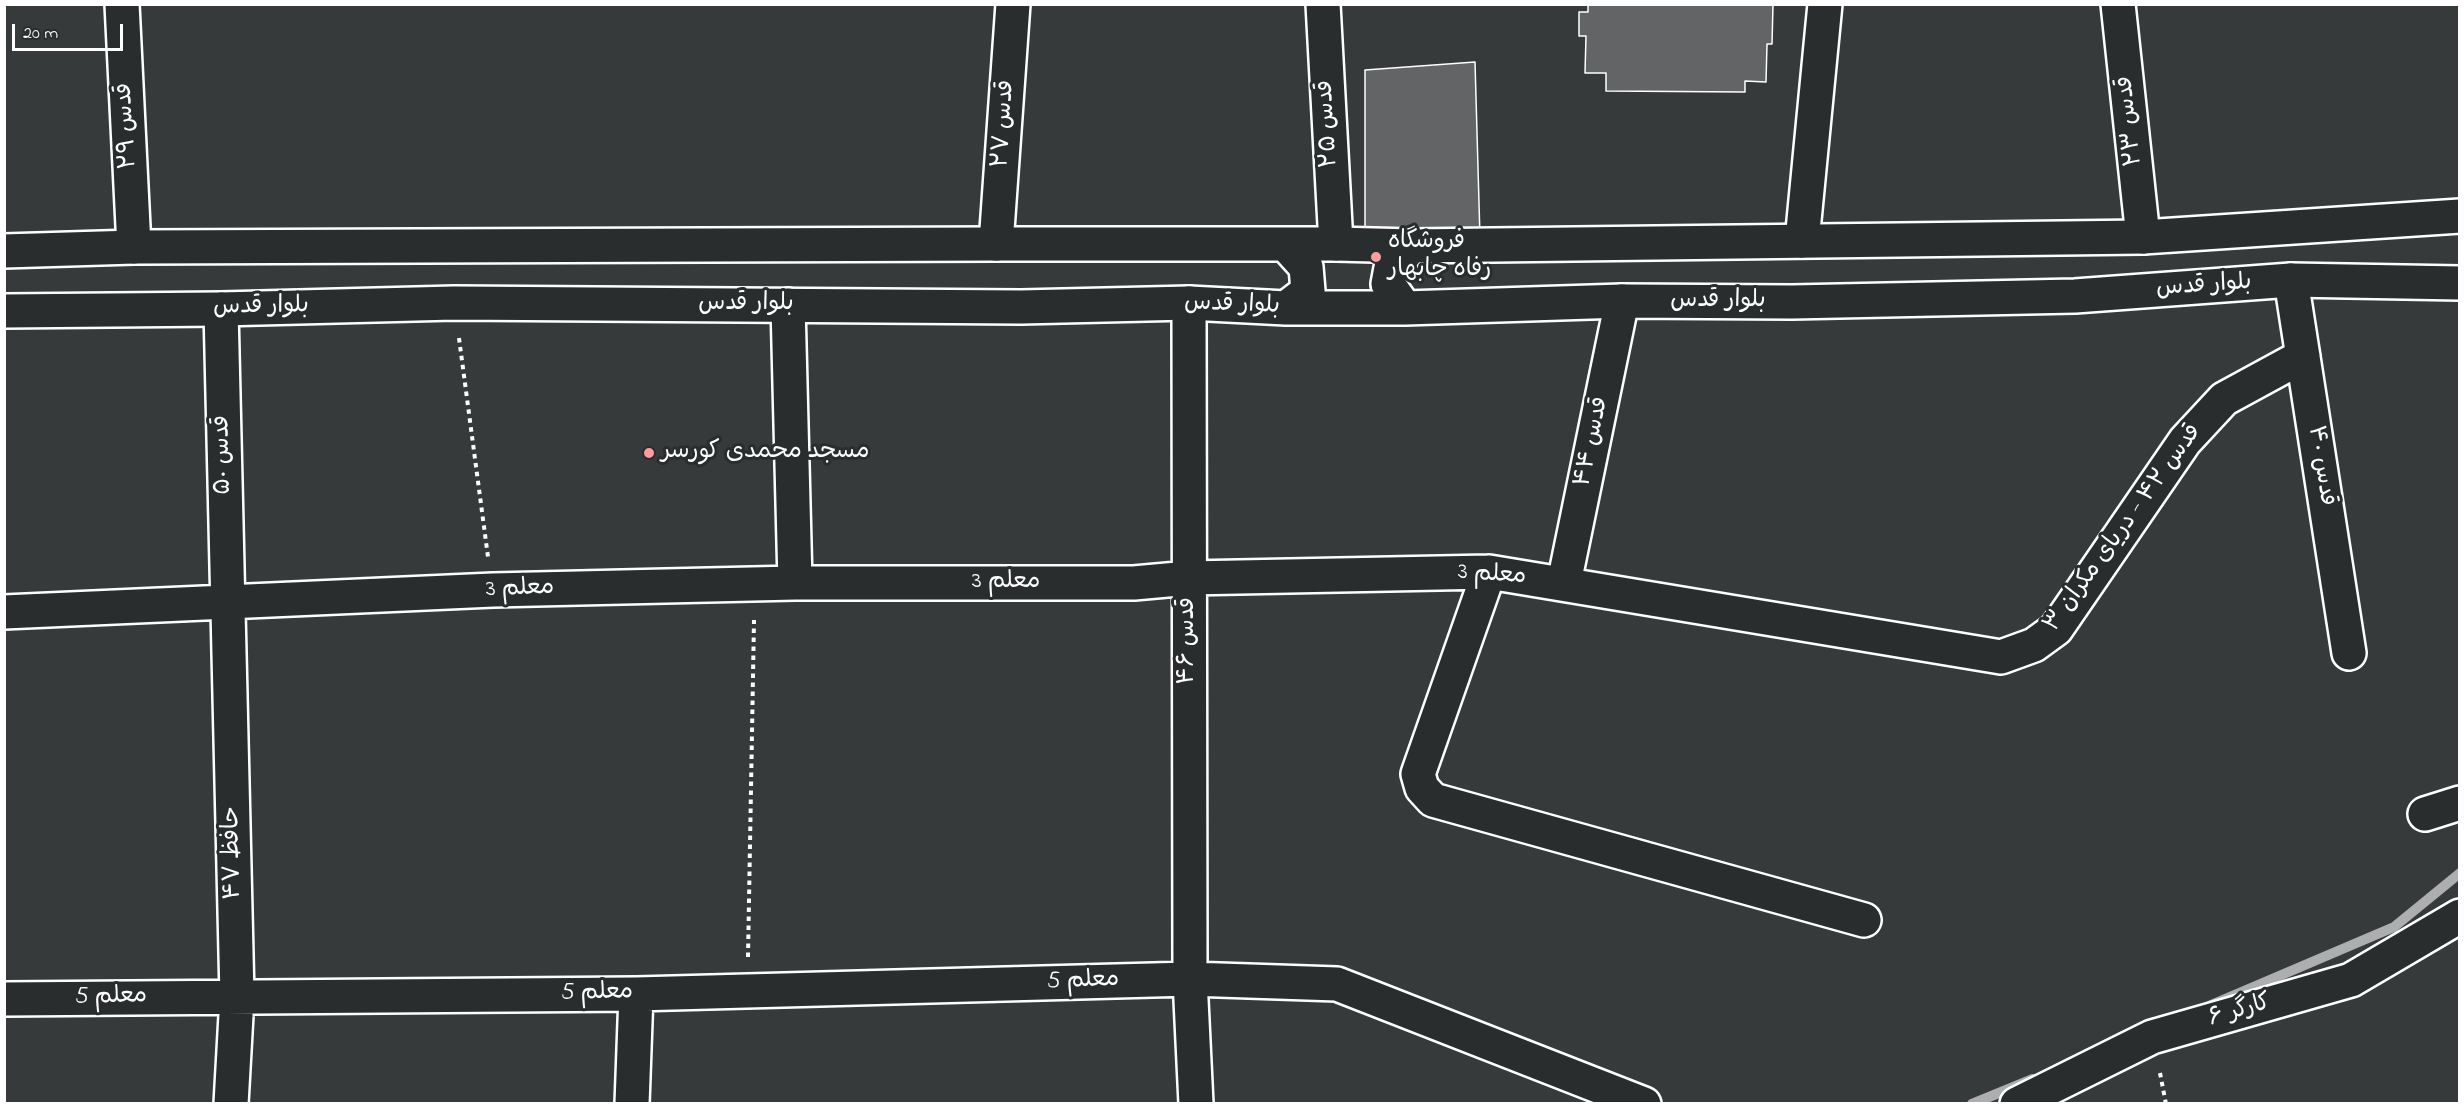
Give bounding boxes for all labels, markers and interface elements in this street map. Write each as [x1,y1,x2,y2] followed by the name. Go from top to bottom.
[15,12,126,50] scale bar
[23,21,58,47] text: 20 m
[2112,74,2150,168] street label: قدس ۲۳
[988,79,1022,169] street label: قدس ۲۷
[1312,79,1346,169] street label: قدس ۲۵
[111,82,145,170] street label: قدس ۲۹
[1388,229,1491,285] place label: فروشگاه رفاه چابهار
[1369,250,1383,264] marker: فروشگاه رفاه چابهار
[2155,269,2253,305] street label: بلوار قدس
[1670,288,1766,316] street label: بلوار قدس
[1184,290,1280,322] street label: بلوار قدس
[698,291,794,319] street label: بلوار قدس
[213,293,309,323] street label: بلوار قدس
[1569,394,1617,490] street label: قدس ۴۴
[209,415,239,495] street label: قدس ۵۰
[2039,419,2209,639] street label: قدس ۴۲ - دریای مکران ۳
[2299,424,2341,508] street label: قدس ۴۰
[661,439,869,467] place label: مسجد محمدی کورسر
[642,446,656,460] marker: مسجد محمدی کورسر
[1457,559,1527,593] street label: معلم 3
[972,569,1040,597] street label: معلم 3
[485,574,555,606] street label: معلم 3
[1175,597,1203,685] street label: قدس ۴۶
[219,806,249,900] street label: حافظ ۴۷
[1046,966,1120,998] street label: معلم 5
[561,979,633,1009] street label: معلم 5
[75,983,147,1013] street label: معلم 5
[2205,989,2275,1035] street label: کارگر ۶

